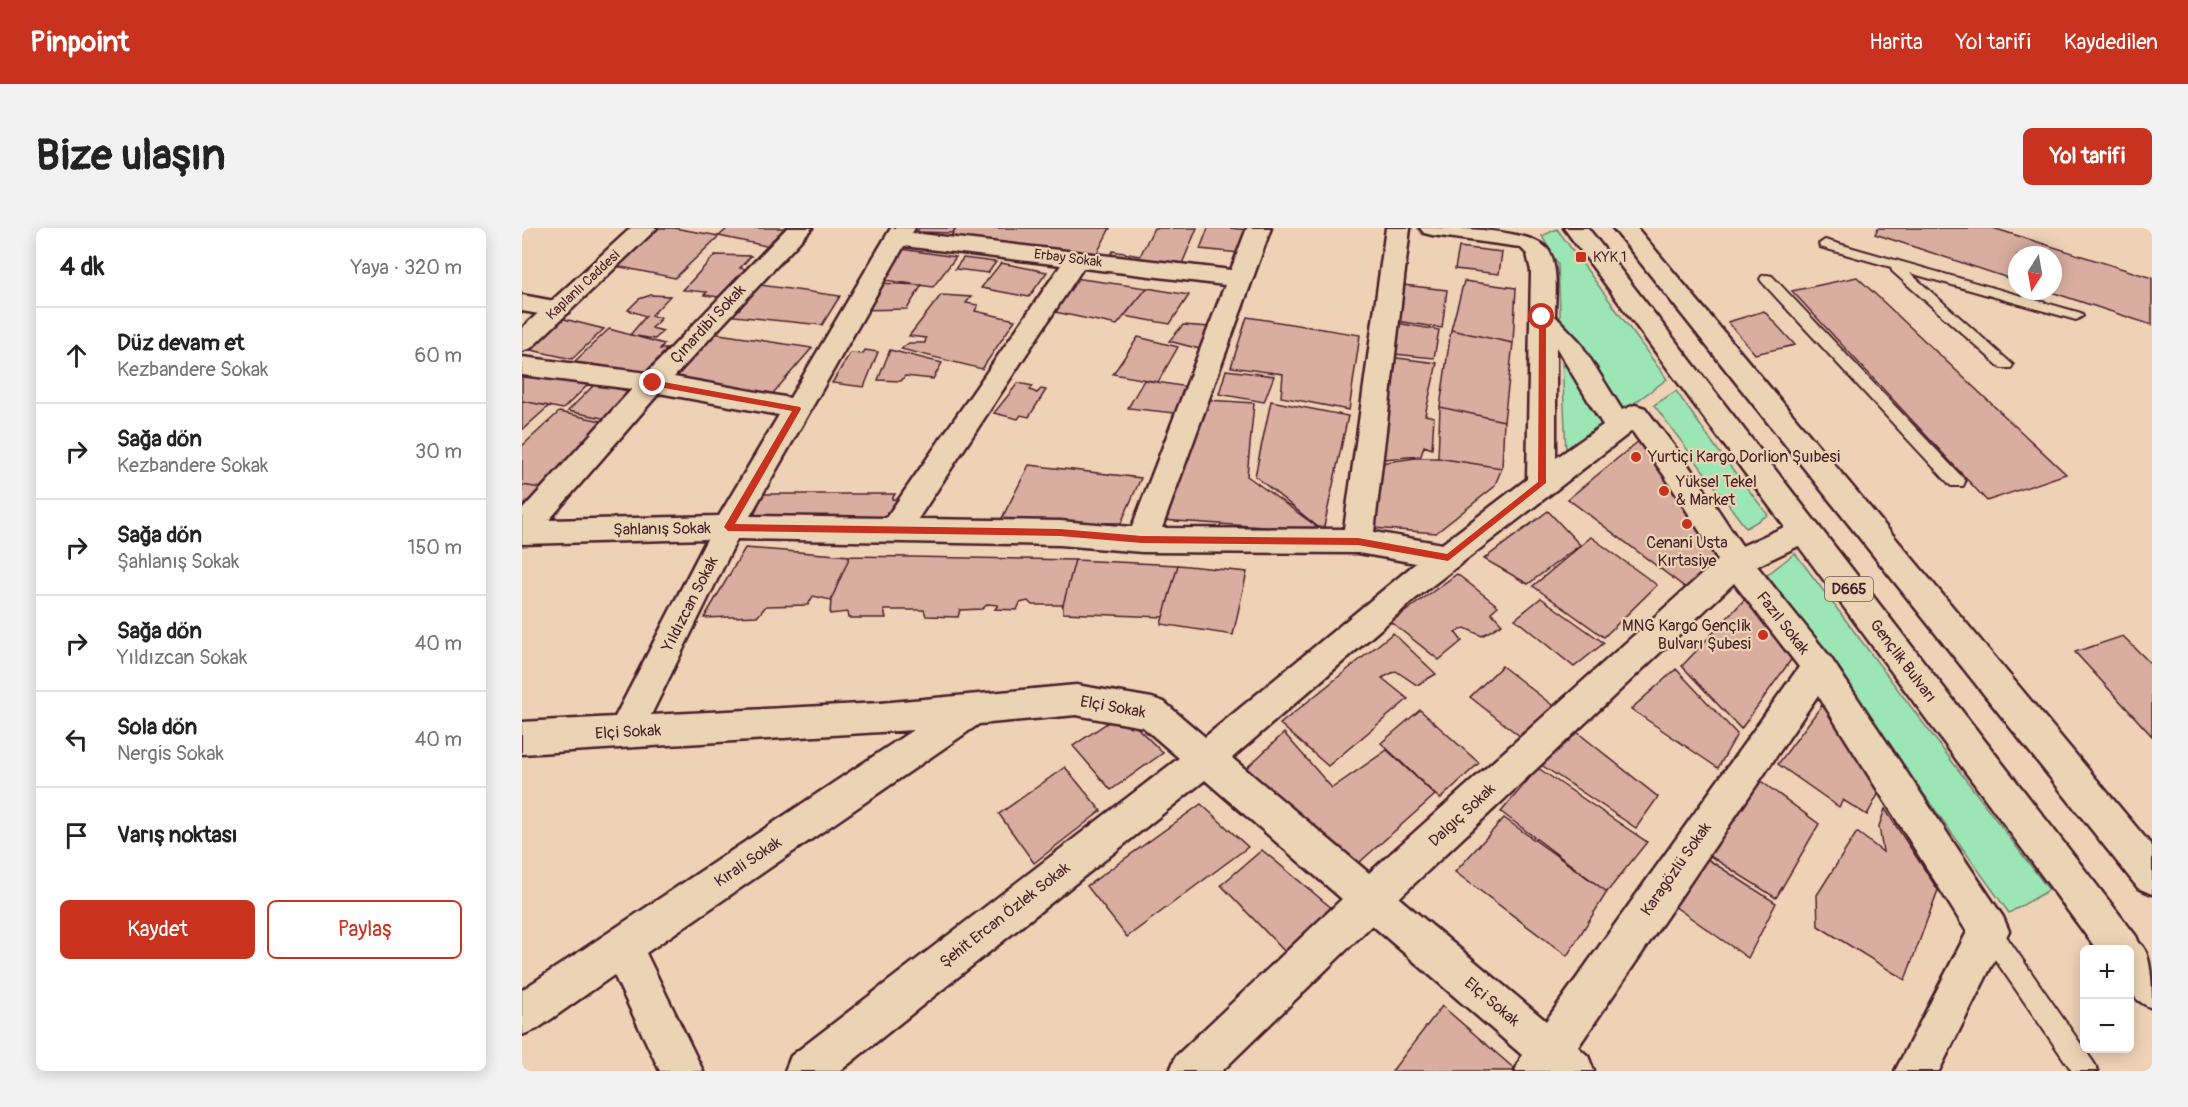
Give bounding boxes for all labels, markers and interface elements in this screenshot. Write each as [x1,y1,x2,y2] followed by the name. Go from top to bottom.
[30,25,129,60] text: Pinpoint
[1869,29,1923,56] text: Harita
[1956,29,2031,56] text: Yol tarifi
[2064,29,2158,56] text: Kaydedilen
[2023,128,2152,185] button: Yol tarifi
[36,130,226,182] text: Bize ulaşın
[1033,245,1103,271] street label: Erbay Sokak
[2008,246,2062,300] north arrow
[543,247,623,323] street label: Kaplanlı Caddesi
[1593,249,1627,266] place label: KYK 1
[1574,250,1588,264] marker: KYK 1
[60,251,104,283] text: 4 dk
[351,255,462,280] text: Yaya · 320 m
[666,280,750,368] street label: Çınardibi Sokak
[1528,303,1554,329] route start
[117,329,244,357] text: Düz devam et
[60,339,93,372] icon: ahead
[415,343,462,368] text: 60 m
[117,357,268,382] text: Kezbandere Sokak
[639,369,665,395] route end
[117,425,202,453] text: Sağa dön
[60,435,93,468] icon: right
[415,439,462,464] text: 30 m
[1647,447,1841,467] place label: Yurtiçi Kargo Dorlion Şuıbesi
[1629,450,1643,464] marker: Yurtiçi Kargo Dorlion Şuıbesi
[117,453,268,478] text: Kezbandere Sokak
[1675,472,1757,510] place label: Yüksel Tekel & Market
[1657,484,1671,498] marker: Yüksel Tekel & Market
[1680,517,1694,531] marker: Cenani Usta Kırtasiye
[613,518,711,540] street label: Şahlanış Sokak
[117,521,202,549] text: Sağa dön
[60,531,93,564] icon: right
[1646,533,1728,571] place label: Cenani Usta Kırtasiye
[408,535,462,560] text: 150 m
[117,549,239,574] text: Şahlanış Sokak
[657,553,723,656] street label: Yıldızcan Sokak
[1825,577,1873,601] road number: D665
[1752,587,1814,659] street label: Fazıl Sokak
[1622,616,1751,654] place label: MNG Kargo Gençlik Bulvarı Şubesi
[1865,616,1941,706] street label: Gençlik Bulvarı
[117,617,202,645] text: Sağa dön
[60,627,93,660] icon: right
[1756,628,1770,642] marker: MNG Kargo Gençlik Bulvarı Şubesi
[415,631,462,656] text: 40 m
[117,645,247,670] text: Yıldızcan Sokak
[1079,691,1148,723] street label: Elçi Sokak
[117,713,197,741] text: Sola dön
[594,720,662,744] street label: Elçi Sokak
[60,723,93,756] icon: left
[415,727,462,752] text: 40 m
[117,741,224,766] text: Nergis Sokak
[1424,779,1500,851] street label: Dalgıç Sokak
[1636,818,1716,920] street label: Karagözlü Sokak
[60,819,93,852] icon: arrive
[117,821,238,849] text: Varış noktası
[711,832,786,892] street label: Kırali Sokak
[936,858,1074,972] street label: Şehit Ercan Özlek Sokak
[60,900,255,959] button: Kaydet
[267,900,462,959] button: Paylaş
[2080,945,2134,1053] map controls
[2080,945,2134,999] button: +
[1460,973,1524,1031] street label: Elçi Sokak
[2080,999,2134,1053] button: −

